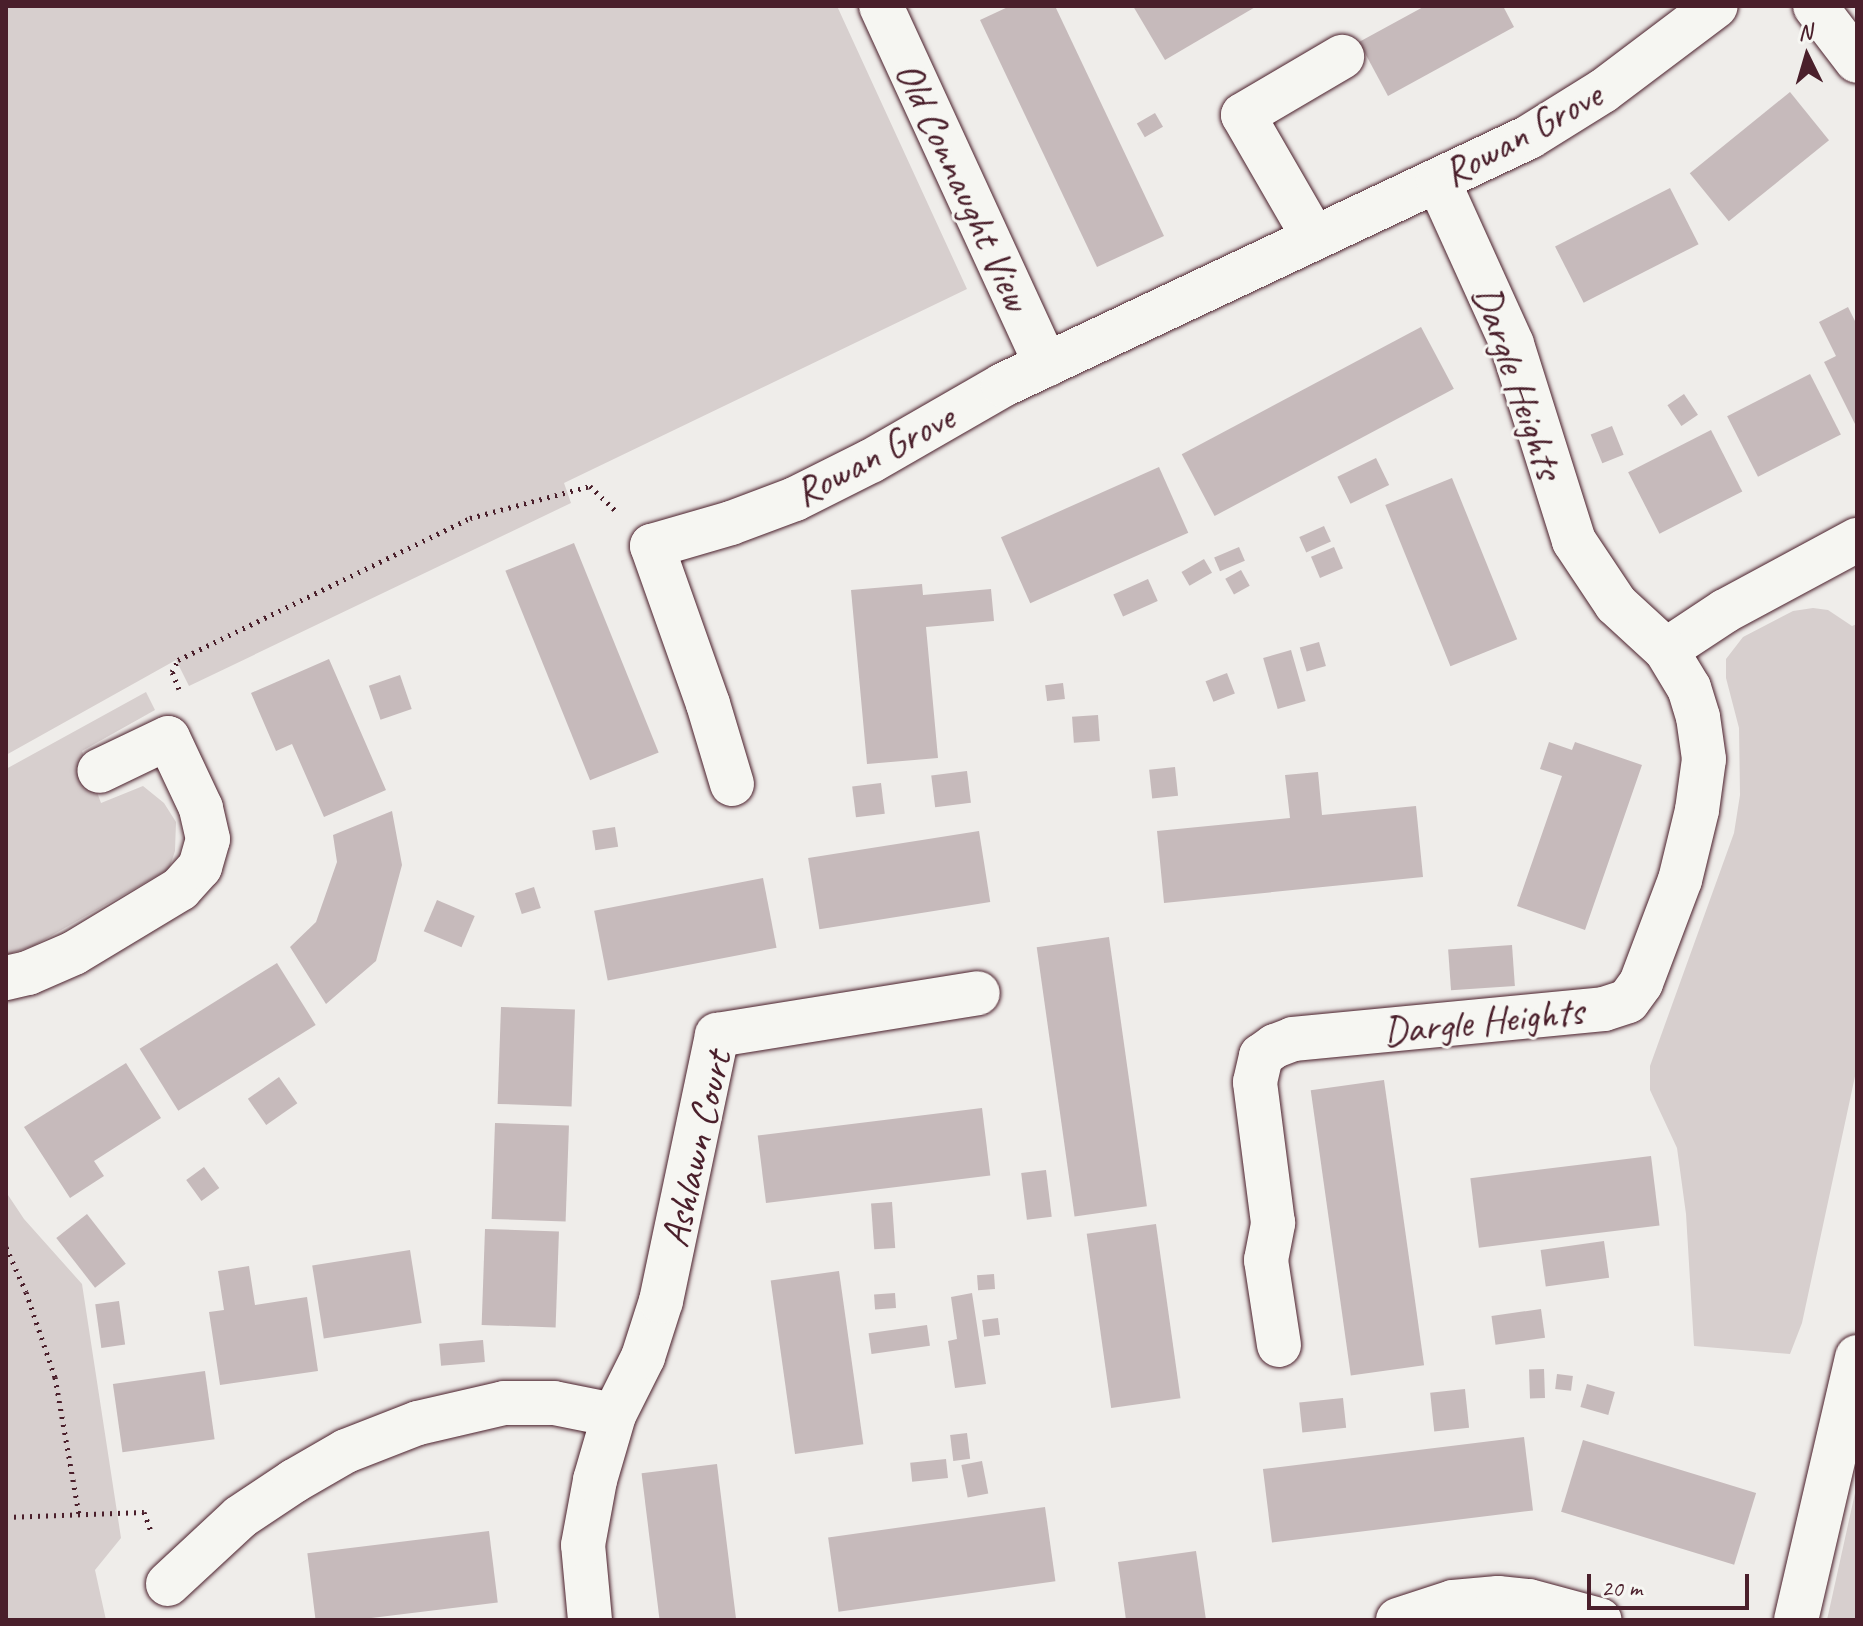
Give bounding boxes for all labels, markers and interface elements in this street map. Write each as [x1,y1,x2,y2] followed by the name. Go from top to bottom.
[1767,16,1847,96] north arrow
[1797,18,1813,47] text: N
[884,54,1042,318] street label: Old Connaught View
[1435,71,1609,197] street label: Rowan Grove
[1463,279,1573,485] street label: Dargle Heights
[786,393,962,517] street label: Rowan Grove
[1381,987,1585,1055] street label: Dargle Heights
[650,1047,742,1251] street label: Ashlawn Court
[1591,1558,1753,1608] scale bar
[1601,1573,1642,1603] text: 20 m

